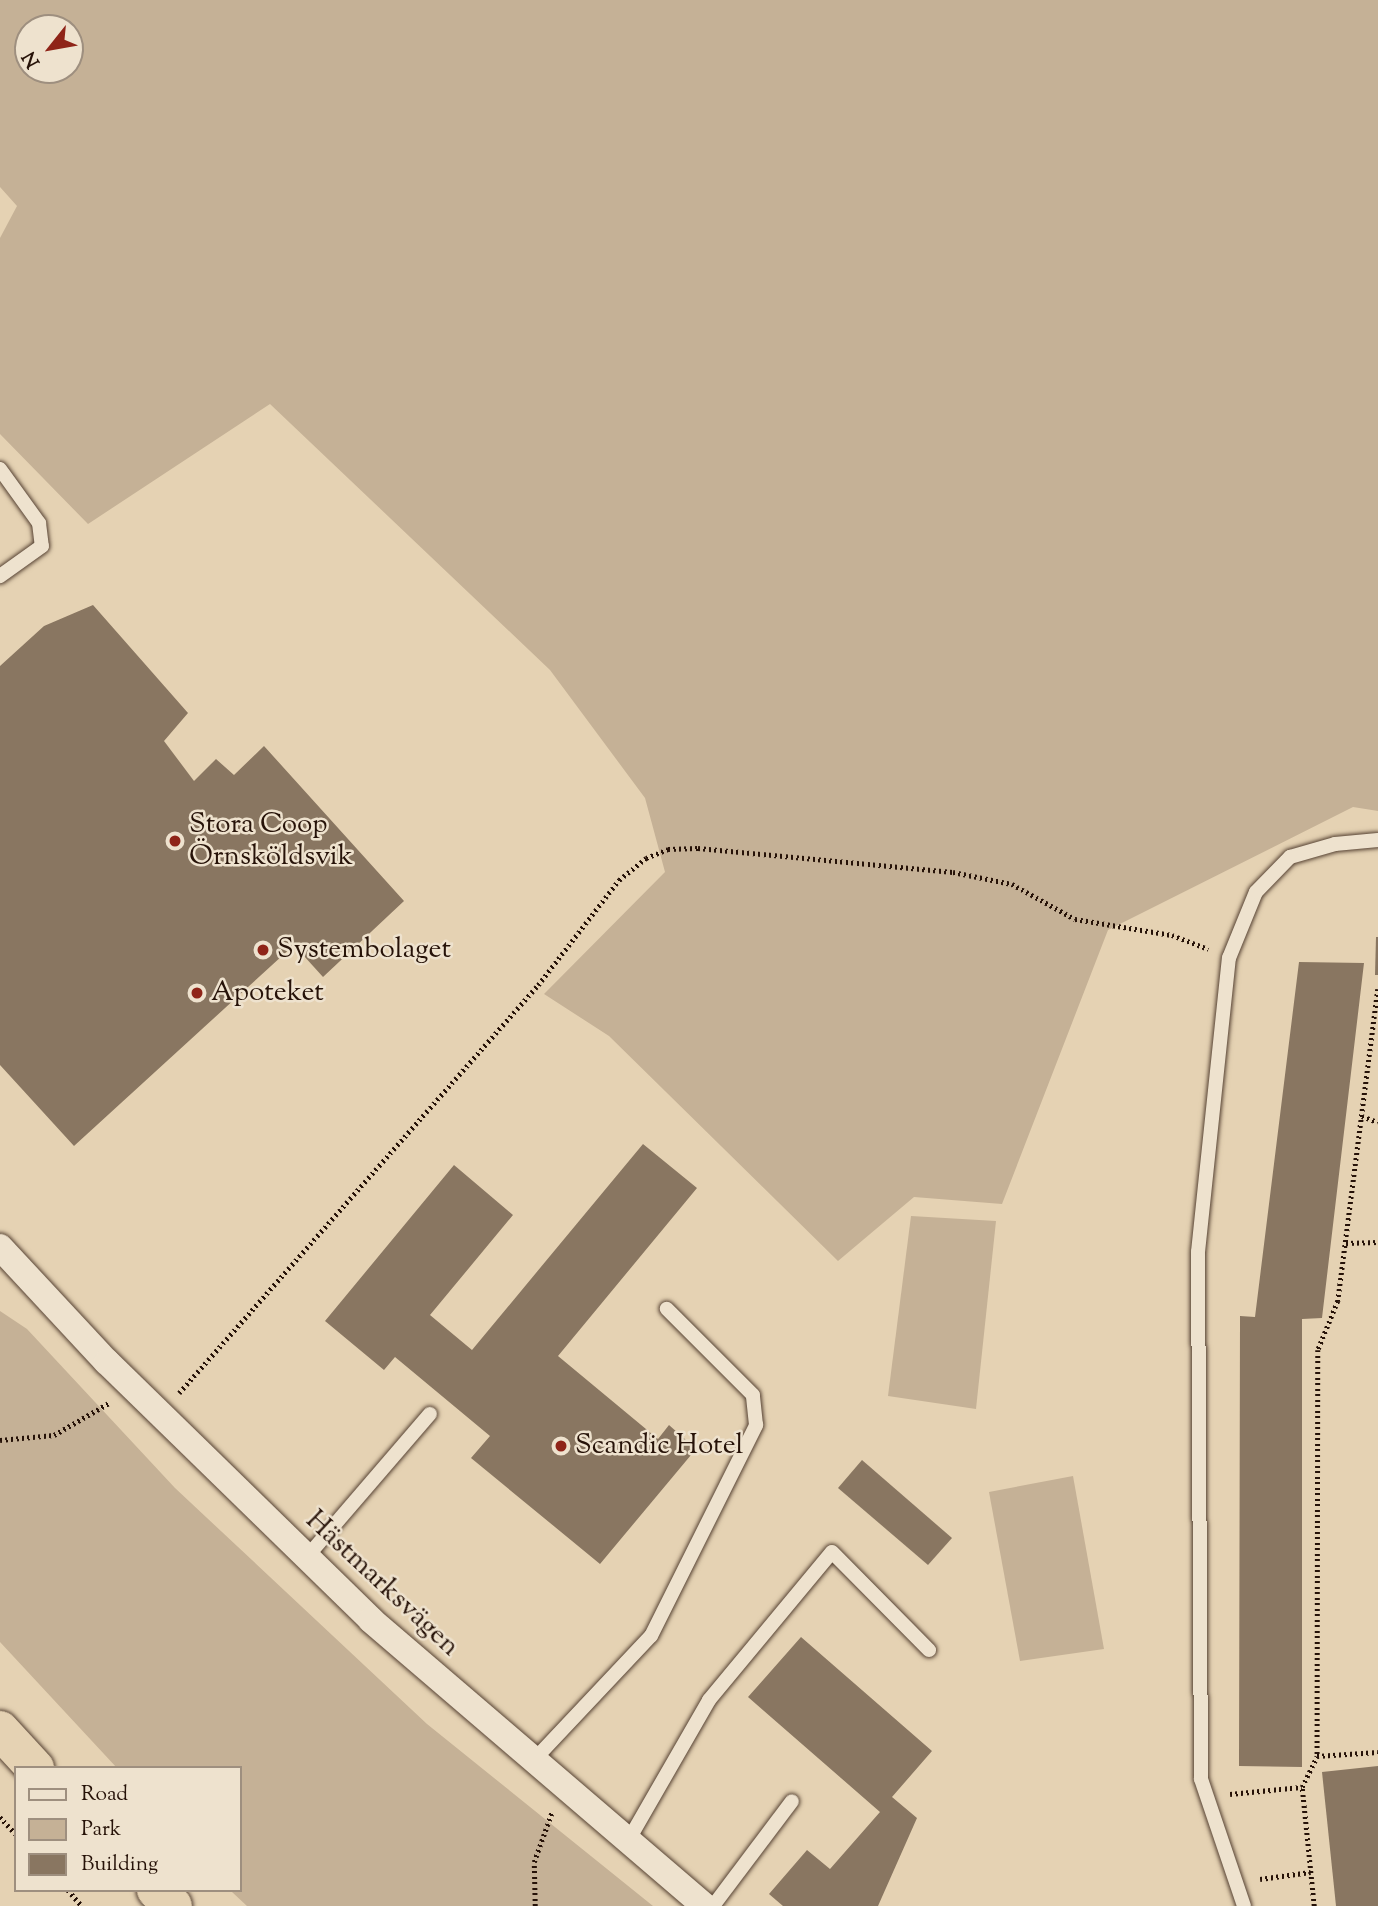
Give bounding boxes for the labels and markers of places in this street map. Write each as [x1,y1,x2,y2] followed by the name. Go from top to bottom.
[189,808,353,874] place label: Stora Coop Örnsköldsvik
[167,833,183,849] marker: Stora Coop Örnsköldsvik
[277,933,451,967] place label: Systembolaget
[255,942,271,958] marker: Systembolaget
[211,976,324,1010] place label: Apoteket
[189,985,205,1001] marker: Apoteket
[575,1429,743,1463] place label: Scandic Hotel
[553,1438,569,1454] marker: Scandic Hotel

